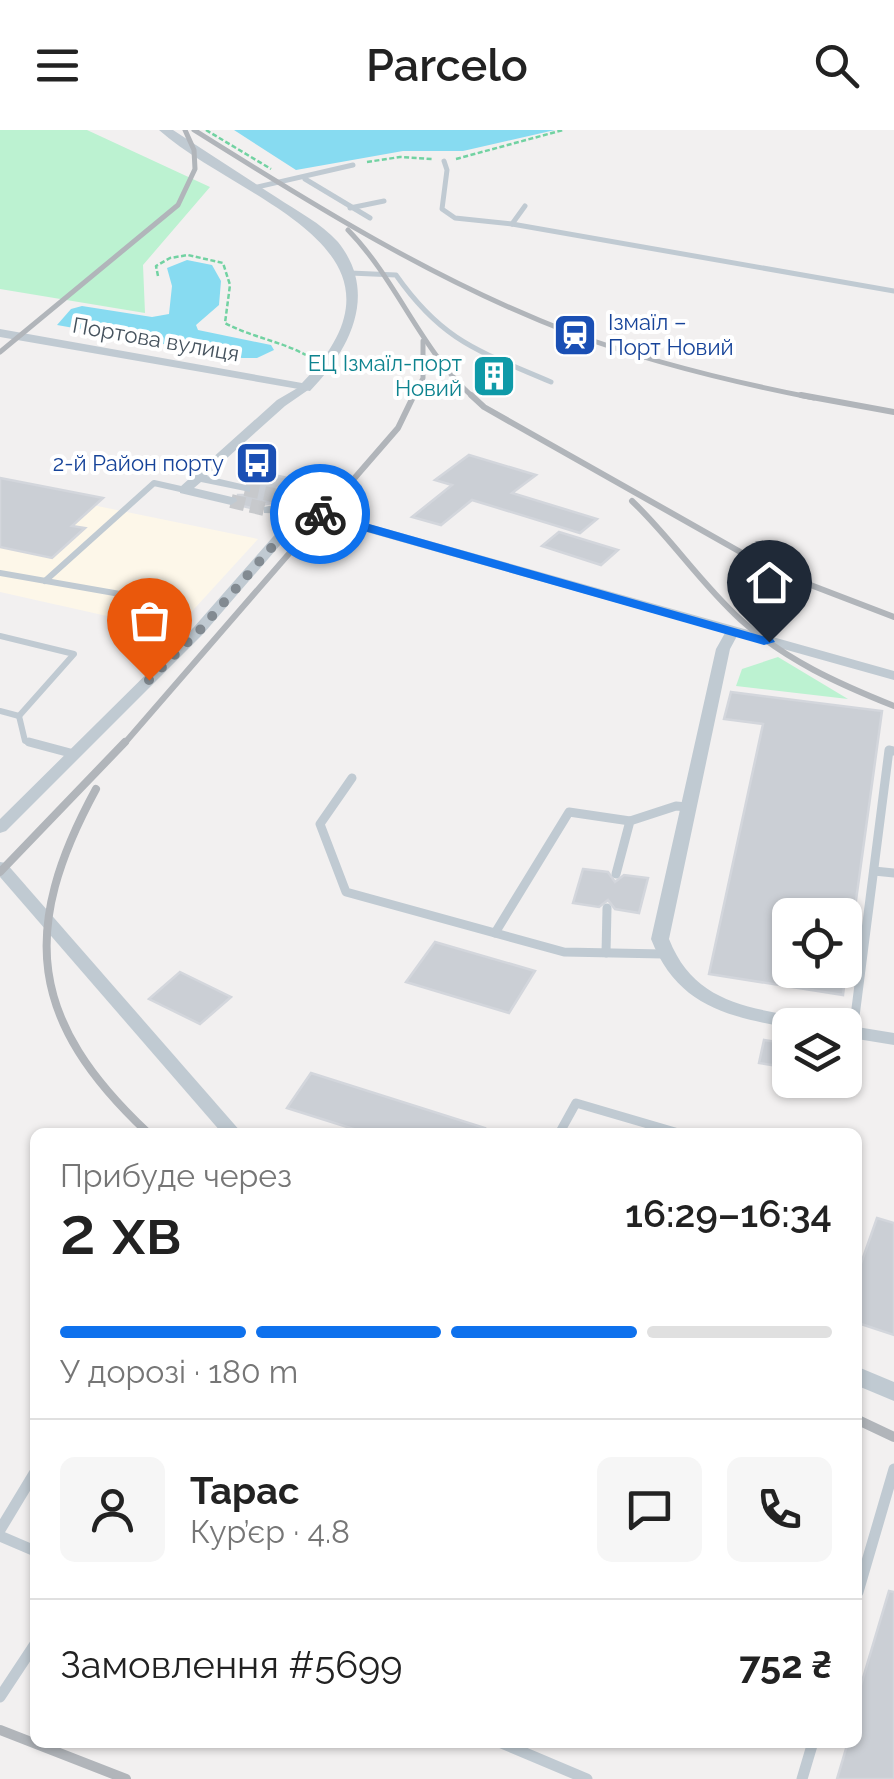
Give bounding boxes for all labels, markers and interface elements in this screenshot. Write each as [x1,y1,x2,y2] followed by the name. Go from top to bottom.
[30,38,85,93] icon: menu
[809,38,864,93] icon: search
[366,39,528,92] text: Parcelo
[608,309,734,360] place label: Ізмаїл – Порт Новий
[71,312,241,366] street label: Портова вулиця
[552,312,598,358] station icon: Ізмаїл – Порт Новий
[308,350,463,401] place label: ЕЦ Ізмаїл-порт Новий
[471,353,517,399] building icon: ЕЦ Ізмаїл-порт Новий
[234,440,280,486] bus stop icon: 2-й Район порту
[53,450,224,476] place label: 2-й Район порту
[270,464,370,564] courier
[293,487,348,542] icon: bike
[727,540,812,643] pin
[742,555,797,610] icon: home
[107,578,192,681] pin
[122,593,177,648] icon: bag
[772,898,862,1098] map controls
[772,898,862,988] button: locate
[772,1008,862,1098] button: layers
[60,1157,292,1194] text: Прибуде через
[625,1191,832,1236] text: 16:29–16:34
[60,1193,182,1269] text: 2 хв
[60,1353,298,1390] text: У дорозі · 180 m
[60,1457,165,1562] button: person
[597,1457,702,1562] button: chat
[727,1457,832,1562] button: phone
[190,1468,299,1513] text: Тарас
[190,1513,350,1550] text: Кур’єр · 4.8
[60,1642,403,1687] text: Замовлення #5699
[739,1642,832,1687] text: 752 ₴

